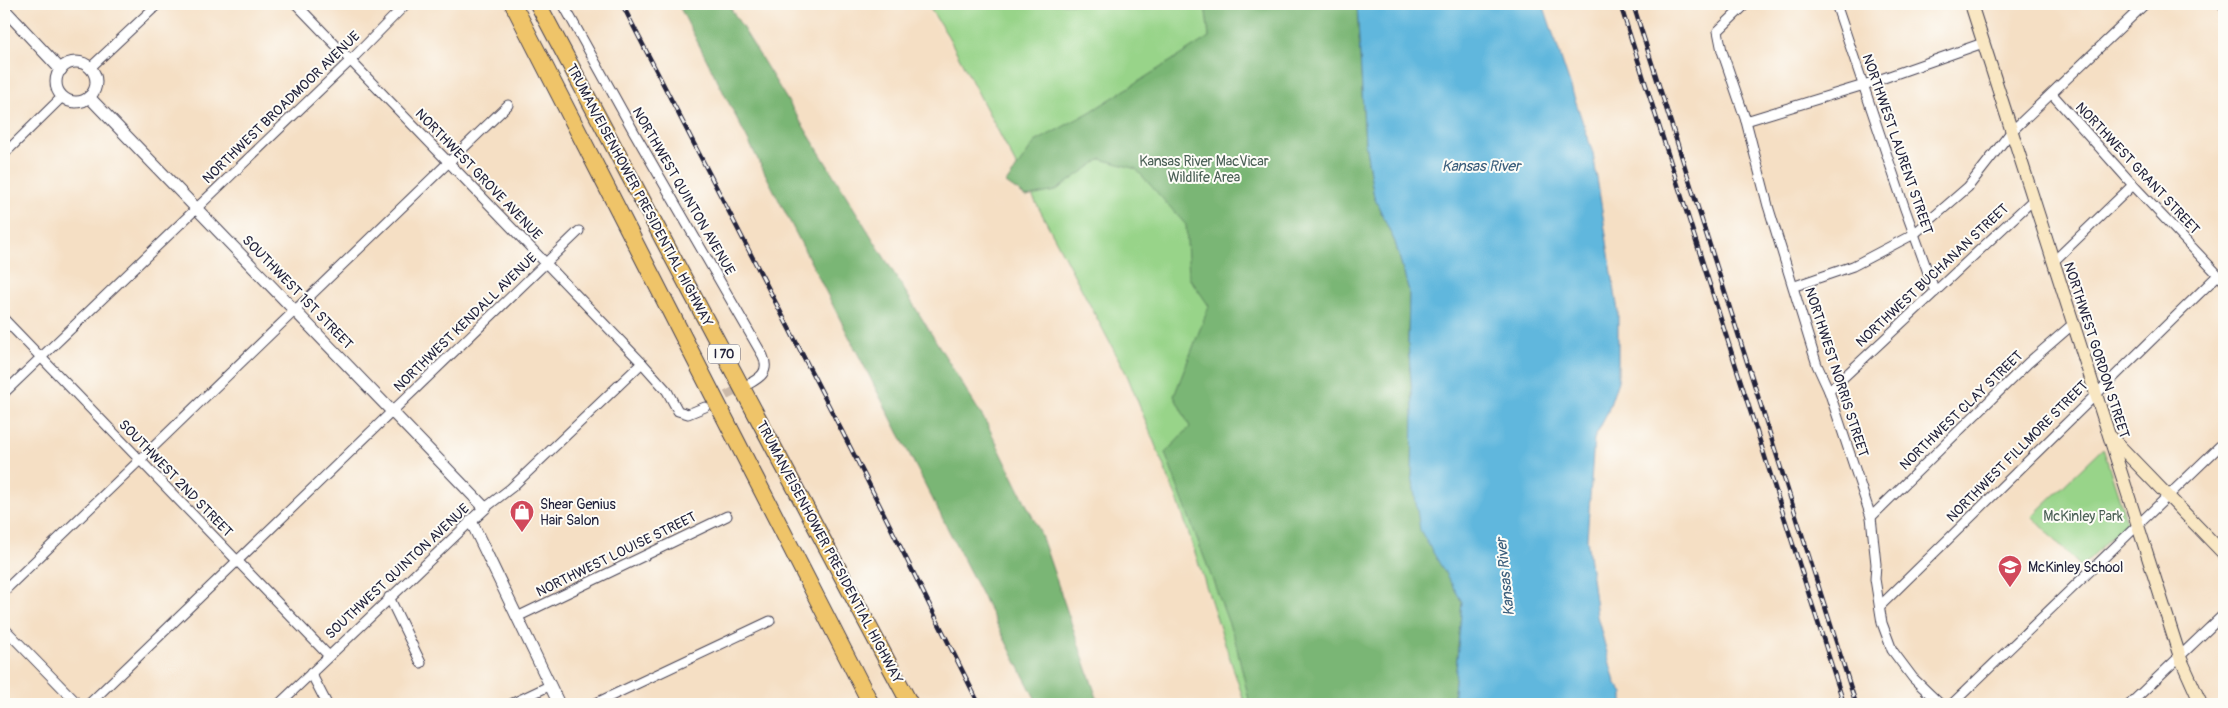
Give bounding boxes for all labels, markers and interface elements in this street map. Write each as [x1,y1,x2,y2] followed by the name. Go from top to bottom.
[199,28,364,187] street label: NORTHWEST BROADMOOR AVENUE
[1859,52,1937,237] street label: NORTHWEST LAURENT STREET
[563,61,716,330] street label: TRUMAN/EISENHOWER PRESIDENTIAL HIGHWAY
[2072,99,2203,238] street label: NORTHWEST GRANT STREET
[628,104,739,278] street label: NORTHWEST QUINTON AVENUE
[412,105,546,243] street label: NORTHWEST GROVE AVENUE
[1139,153,1269,186] park label: Kansas River MacVicar Wildlife Area
[1442,157,1522,176] water label: Kansas River
[1852,200,2012,351] street label: NORTHWEST BUCHANAN STREET
[239,232,357,353] street label: SOUTHWEST 1ST STREET
[390,249,541,395] street label: NORTHWEST KENDALL AVENUE
[2060,260,2133,441] street label: NORTHWEST GORDON STREET
[1801,285,1872,459] street label: NORTHWEST NORRIS STREET
[708,344,740,364] road number: I 70
[1896,347,2027,474] street label: NORTHWEST CLAY STREET
[1943,377,2092,526] street label: NORTHWEST FILLMORE STREET
[115,416,236,541] street label: SOUTHWEST 2ND STREET
[753,418,906,687] street label: TRUMAN/EISENHOWER PRESIDENTIAL HIGHWAY
[540,496,617,529] place label: Shear Genius Hair Salon
[509,499,535,533] shop icon: Shear Genius Hair Salon
[322,500,473,643] street label: SOUTHWEST QUINTON AVENUE
[533,508,699,601] street label: NORTHWEST LOUISE STREET
[2043,508,2123,525] park label: McKinley Park
[1492,535,1519,617] water label: Kansas River
[1997,554,2023,588] school or university icon: McKinley School
[2028,559,2123,576] place label: McKinley School

